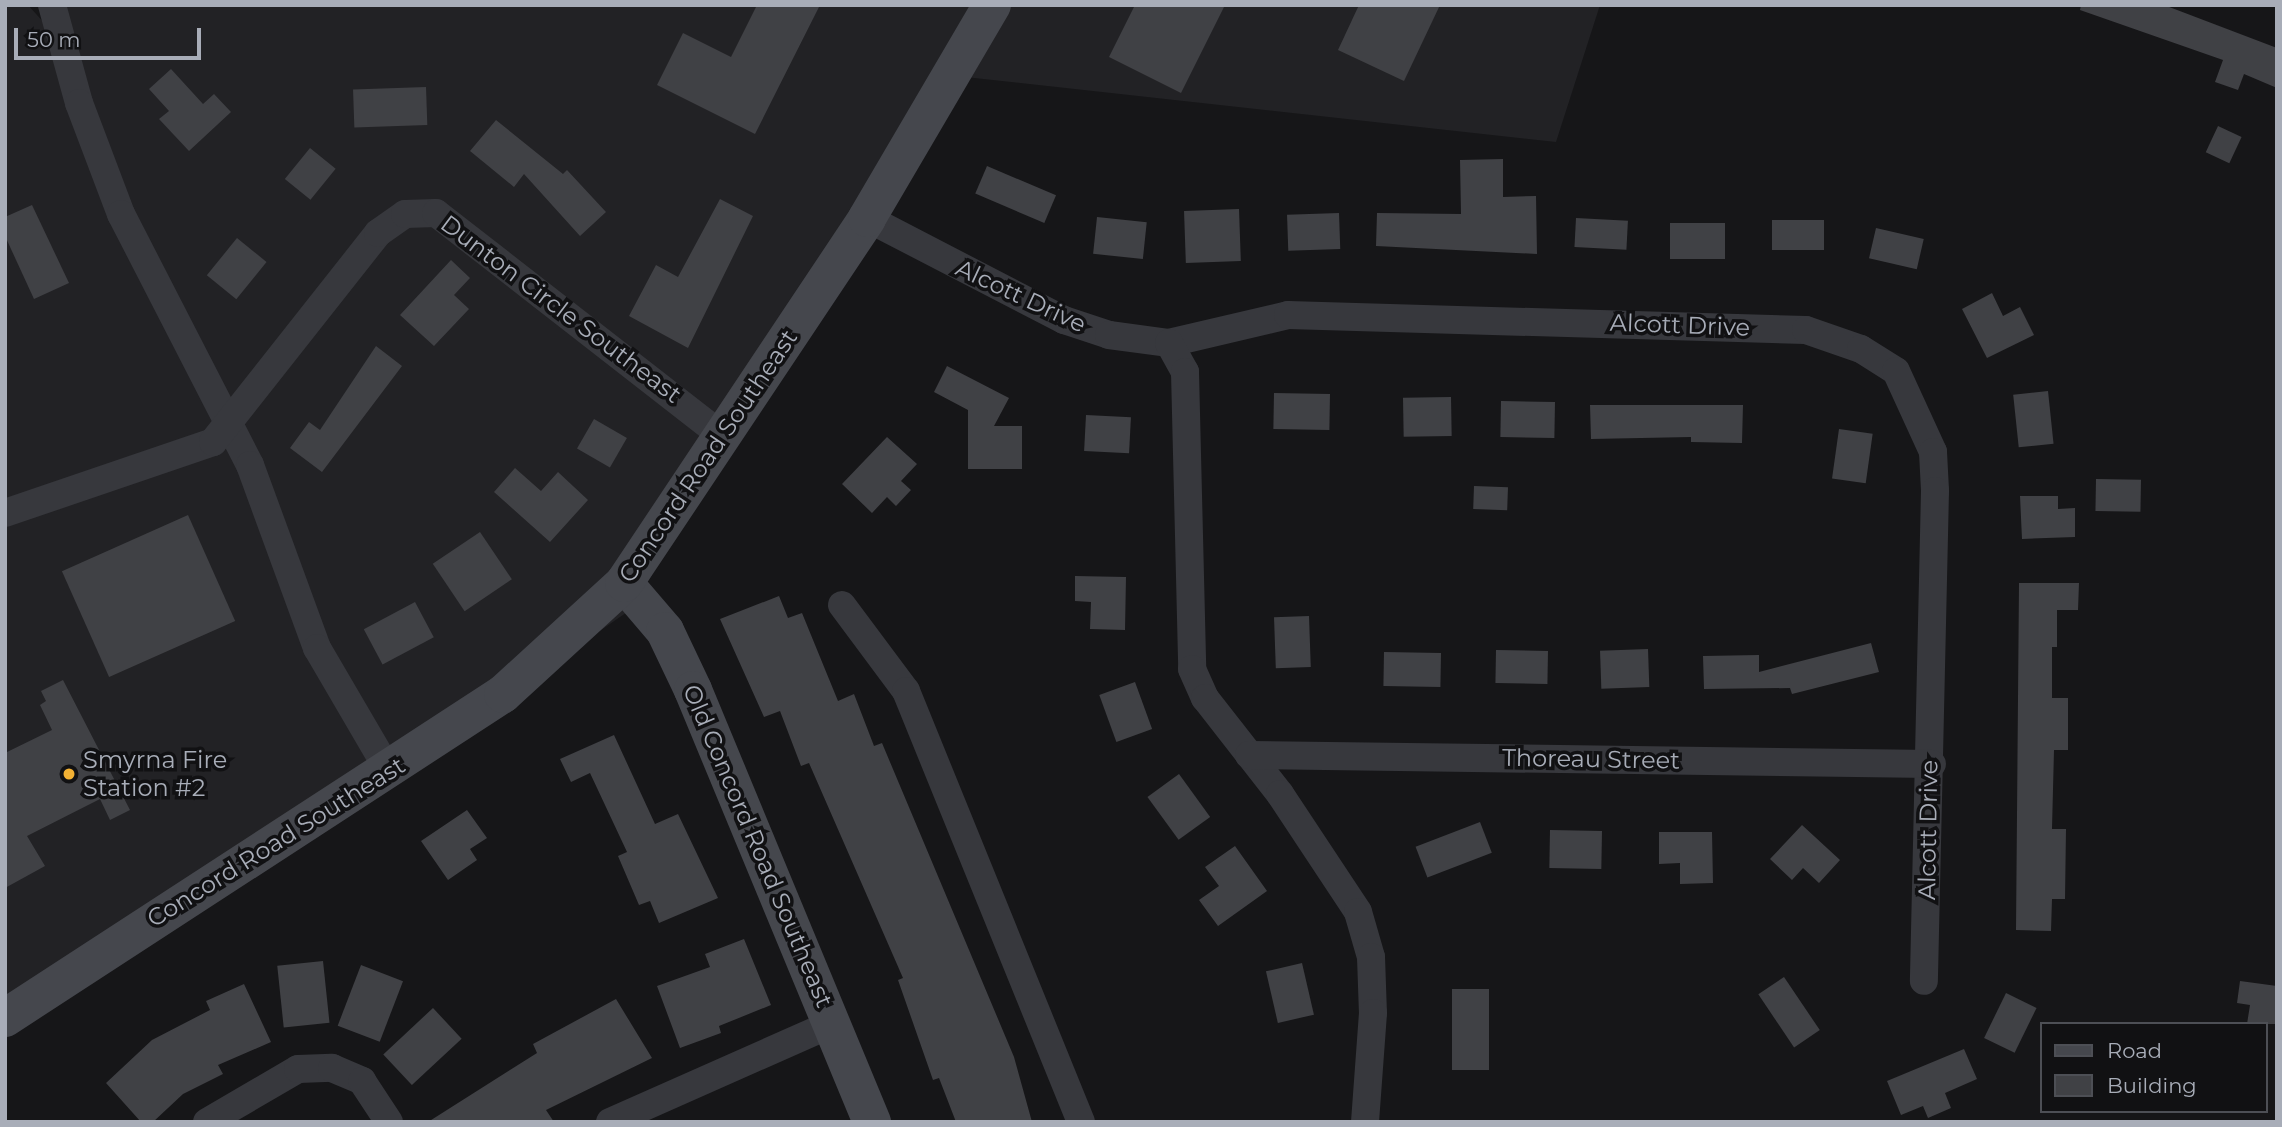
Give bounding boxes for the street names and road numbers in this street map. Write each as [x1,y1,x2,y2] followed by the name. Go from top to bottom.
[435,209,687,409] street label: Dunton Circle Southeast
[951,253,1091,339] street label: Alcott Drive
[1609,308,1751,342] street label: Alcott Drive
[613,324,803,588] street label: Concord Road Southeast
[677,680,839,1012] street label: Old Concord Road Southeast
[1502,743,1680,775] street label: Thoreau Street
[142,751,410,933] street label: Concord Road Southeast
[1912,760,1944,900] street label: Alcott Drive

